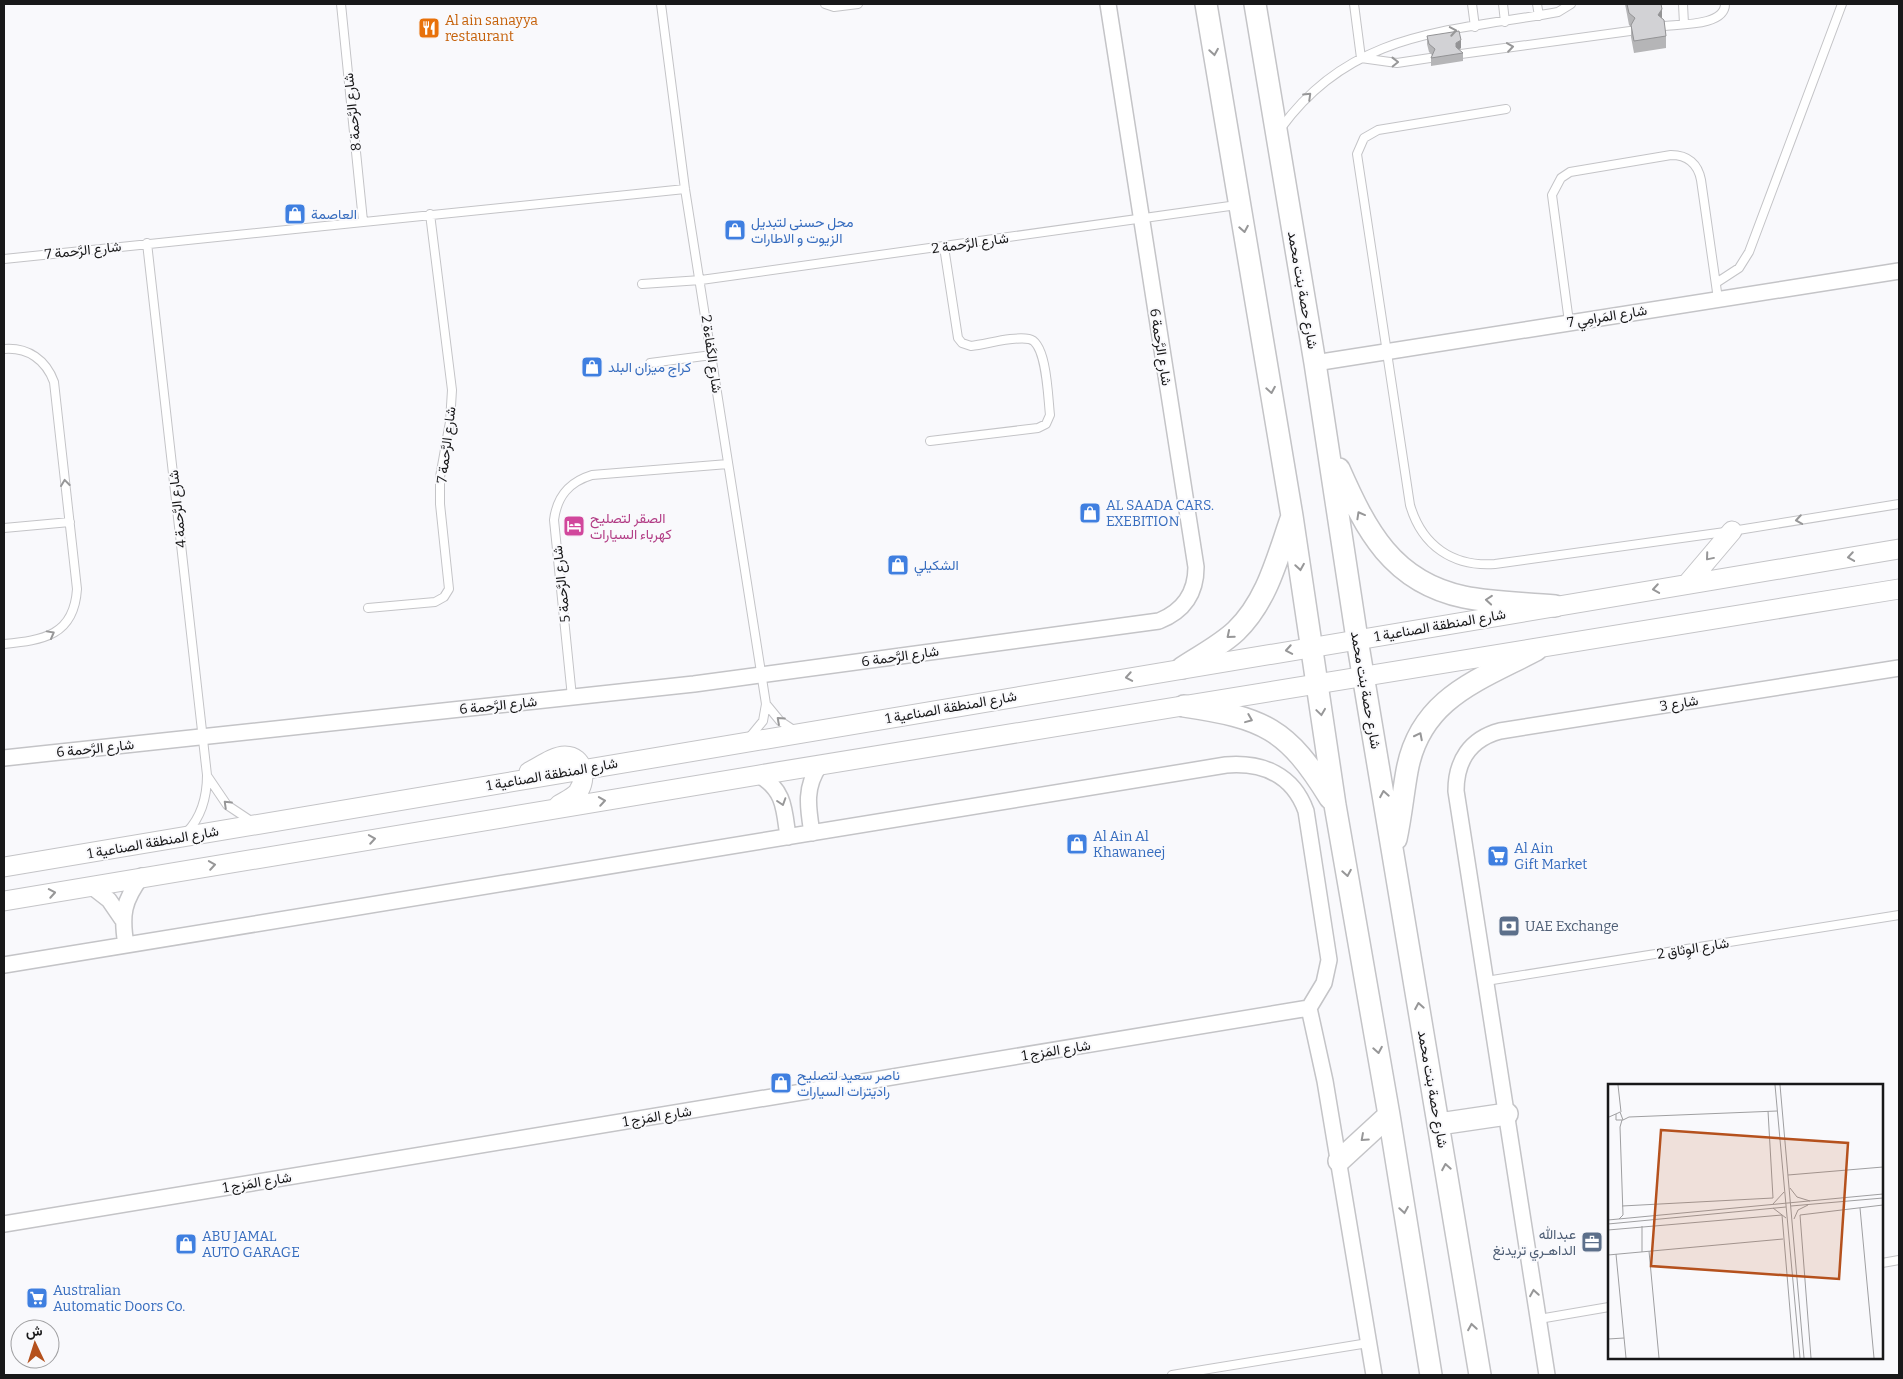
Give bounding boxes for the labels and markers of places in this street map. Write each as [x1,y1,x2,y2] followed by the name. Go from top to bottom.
[445,12,538,45] place label: Al ain sanayya restaurant
[417,16,441,40] restaurant icon: Al ain sanayya restaurant
[283,202,307,226] shop icon: العاصمة
[311,206,357,223] place label: العاصمة
[751,214,854,247] place label: محل حسنى لتبديل الزيوت و الاطارات
[723,218,747,242] shop icon: محل حسنى لتبديل الزيوت و الاطارات
[580,355,604,379] shop icon: كراج ميزان البلد
[608,359,691,378] place label: كراج ميزان البلد
[1106,497,1214,530] place label: AL SAADA CARS. EXEBITION
[1078,501,1102,525] shop icon: AL SAADA CARS. EXEBITION
[590,510,672,543] place label: الصقر لتصليح كهرباء السيارات
[562,514,586,538] hotel icon: الصقر لتصليح كهرباء السيارات
[886,553,910,577] shop icon: الشكيلي
[914,557,959,577] place label: الشكيلي
[1093,828,1165,861] place label: Al Ain Al Khawaneej
[1065,832,1089,856] shop icon: Al Ain Al Khawaneej
[1514,840,1587,873] place label: Al Ain Gift Market
[1486,844,1510,868] supermarket icon: Al Ain Gift Market
[1497,914,1521,938] bank icon: UAE Exchange
[1525,918,1619,935] place label: UAE Exchange
[797,1067,900,1100] place label: ناصر سعيد لتصليح راديترات السيارات
[769,1071,793,1095] shop icon: ناصر سعيد لتصليح راديترات السيارات
[1492,1226,1576,1262] place label: عبدالله الداهـري تريدنغ
[202,1228,300,1261] place label: ABU JAMAL AUTO GARAGE
[1580,1230,1604,1254] office icon: عبدالله الداهـري تريدنغ
[174,1232,198,1256] shop icon: ABU JAMAL AUTO GARAGE
[53,1282,185,1315] place label: Australian Automatic Doors Co.
[25,1286,49,1310] supermarket icon: Australian Automatic Doors Co.

